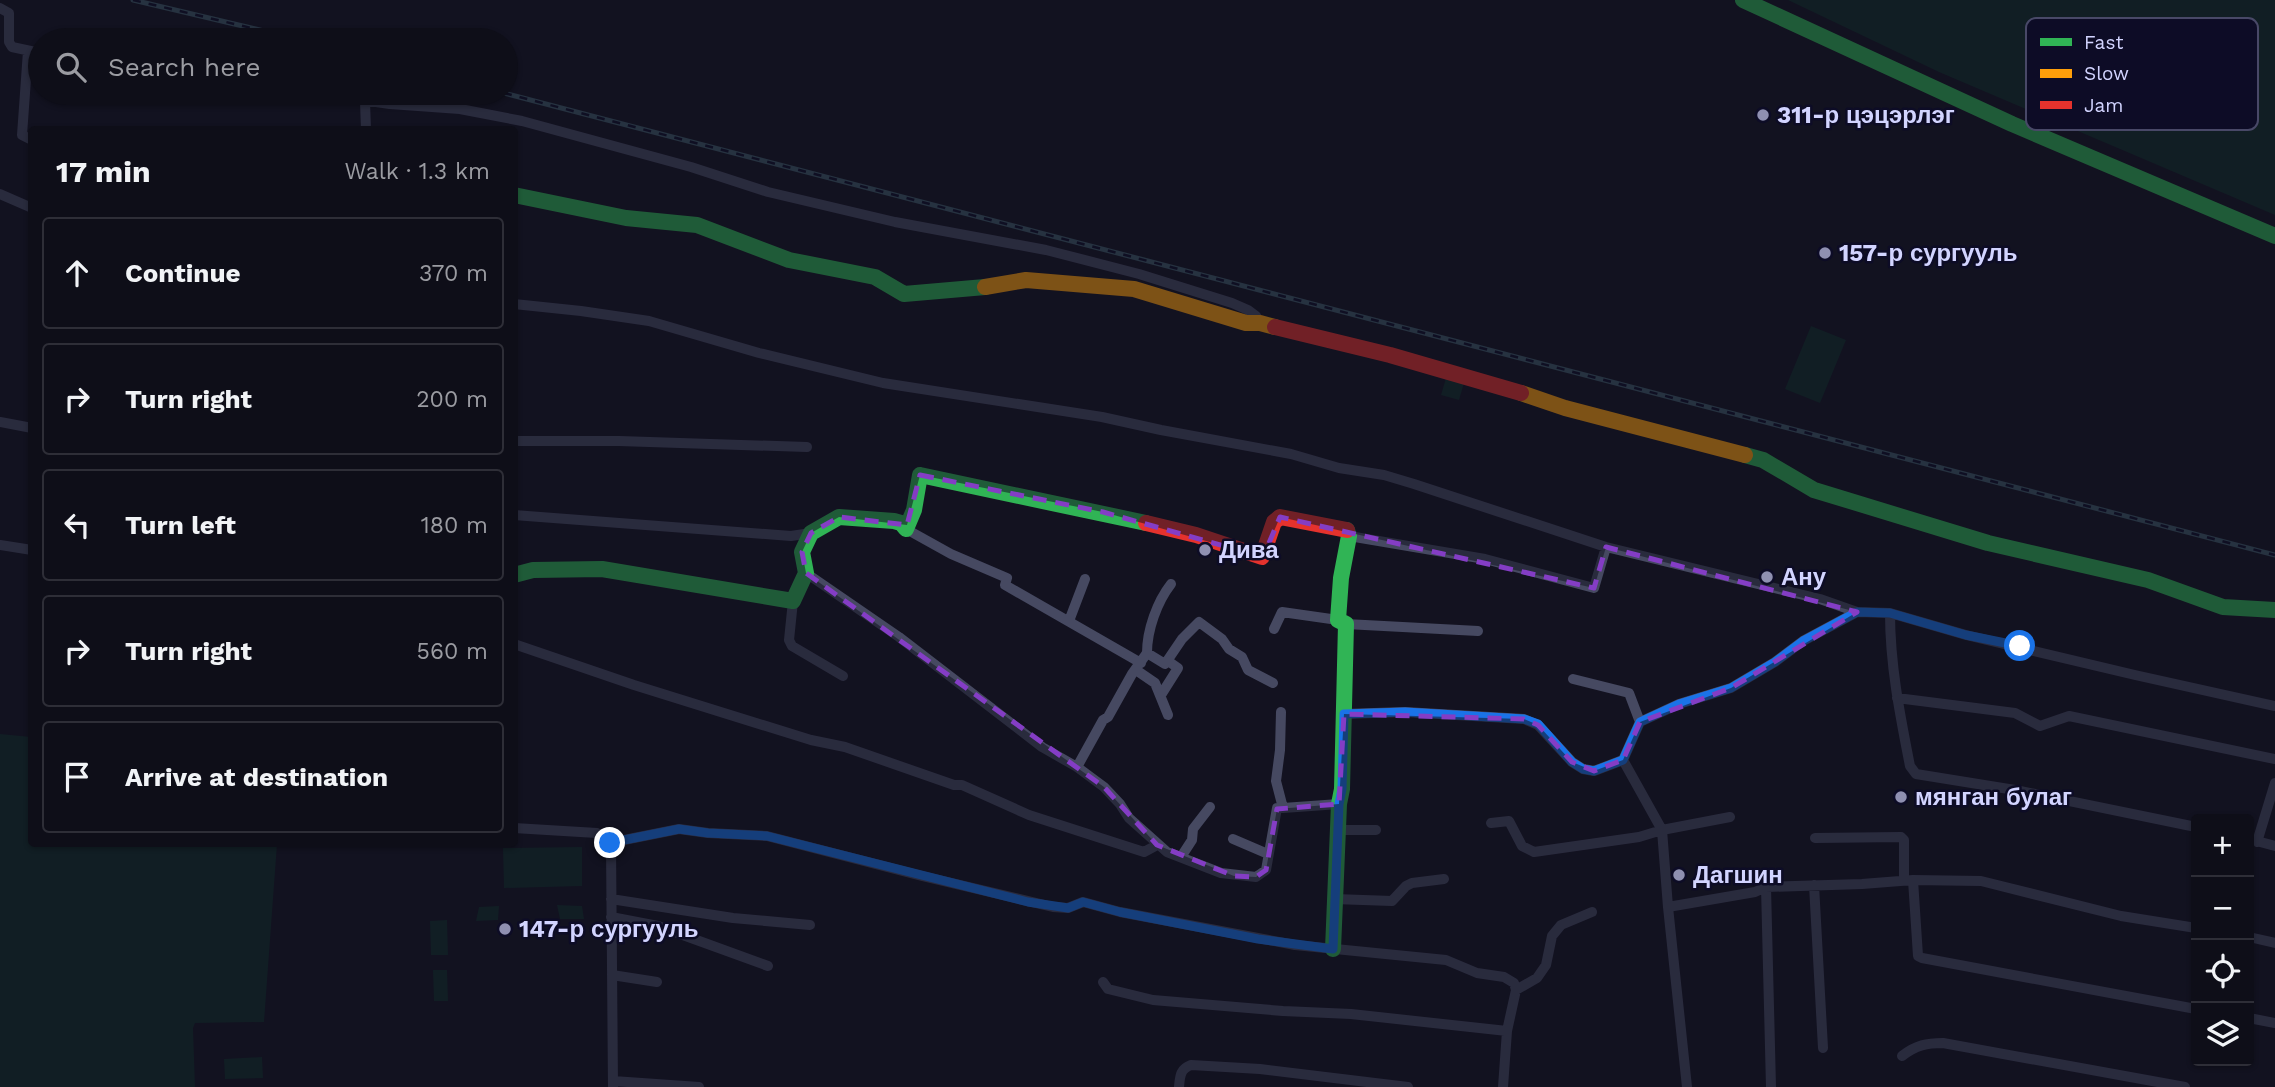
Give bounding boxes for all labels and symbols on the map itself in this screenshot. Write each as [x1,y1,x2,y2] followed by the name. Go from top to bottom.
[2026,18,2258,130] legend
[2084,31,2123,54] text: Fast
[2084,62,2129,85] text: Slow
[2084,94,2123,117] text: Jam
[1777,101,1955,129] place label: 311-р цэцэрлэг
[1755,107,1771,123] marker: 311-р цэцэрлэг
[1839,239,2017,267] place label: 157-р сургууль
[1817,245,1833,261] marker: 157-р сургууль
[1219,536,1279,564] place label: Дива
[1197,542,1213,558] marker: Дива
[1781,563,1827,591] place label: Ану
[1759,569,1775,585] marker: Ану
[2004,630,2035,661] route start
[1915,783,2072,811] place label: мянган булаг
[1893,789,1909,805] marker: мянган булаг
[594,827,625,858] route end
[1693,861,1783,889] place label: Дагшин
[1671,867,1687,883] marker: Дагшин
[519,915,698,943] place label: 147-р сургууль
[497,921,513,937] marker: 147-р сургууль

